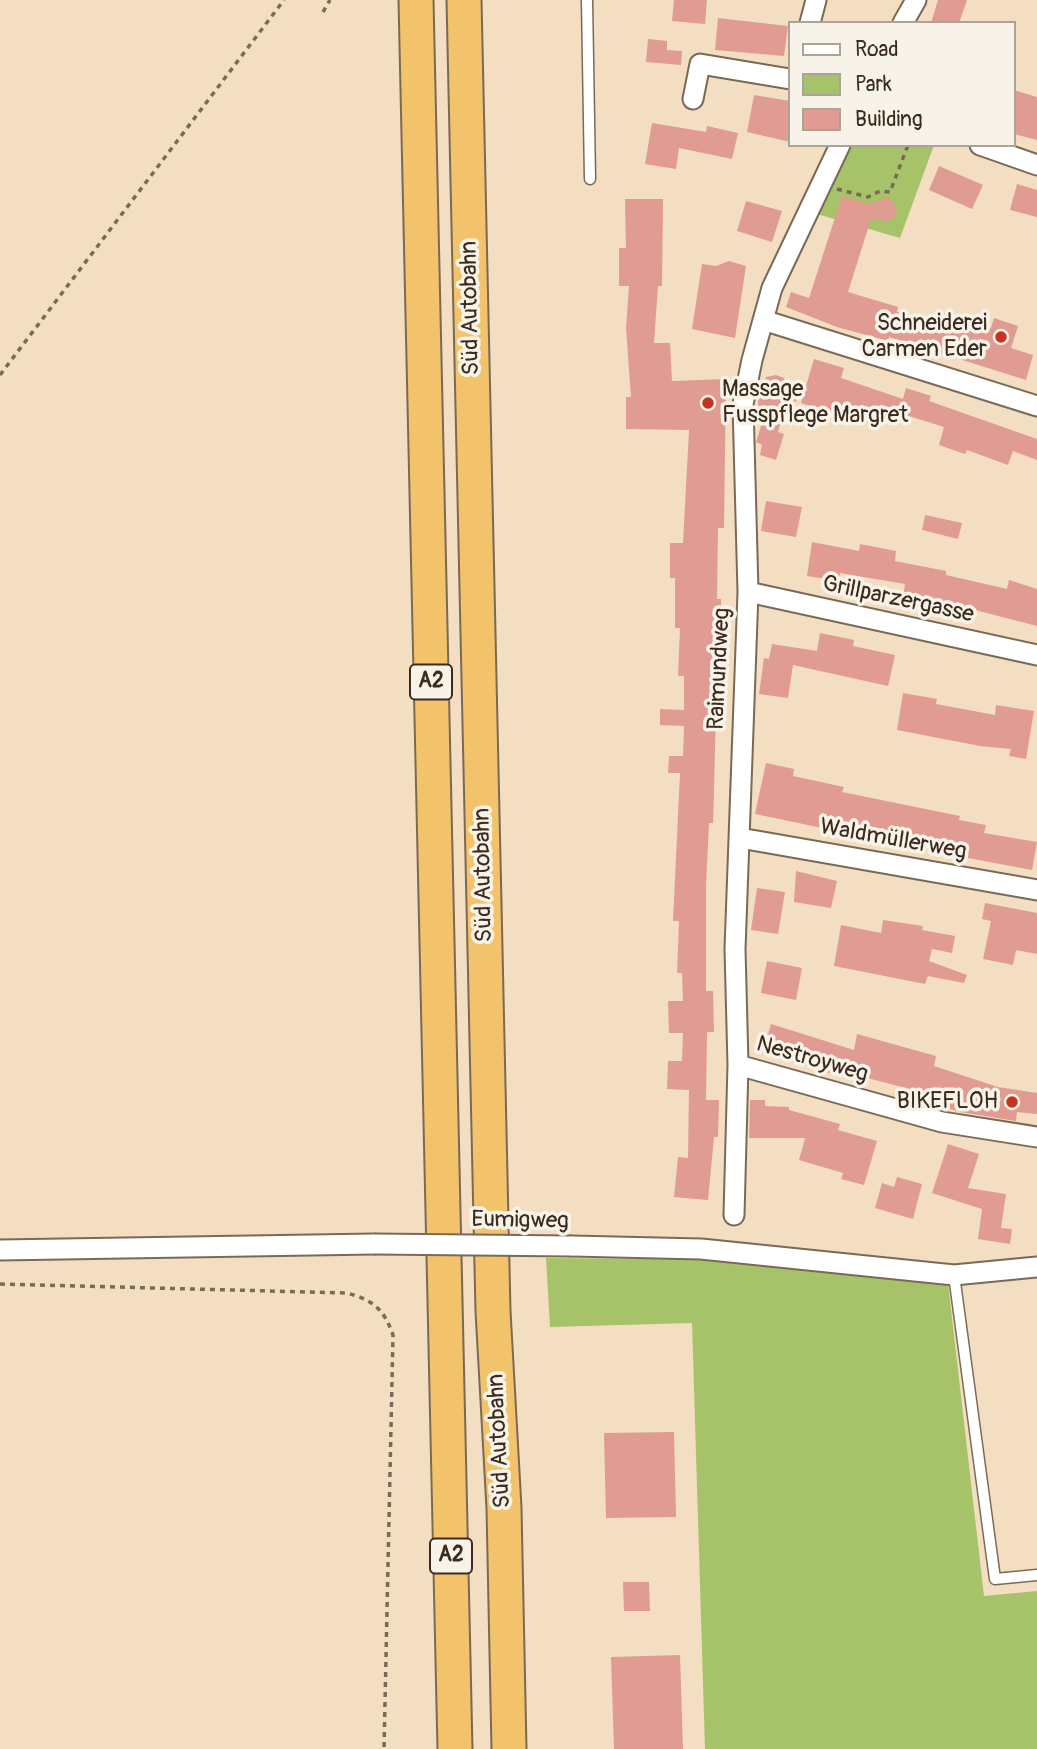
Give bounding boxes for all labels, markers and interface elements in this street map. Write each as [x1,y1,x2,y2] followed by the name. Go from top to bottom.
[788,21,1016,147] legend
[855,36,899,63] text: Road
[855,71,892,98] text: Park
[855,106,922,133] text: Building
[456,240,486,376] street label: Süd Autobahn
[862,310,987,364] place label: Schneiderei Carmen Eder
[993,329,1009,345] marker: Schneiderei Carmen Eder
[722,376,908,430] place label: Massage Fusspflege Margret
[700,395,716,411] marker: Massage Fusspflege Margret
[820,570,976,630] street label: Grillparzergasse
[703,607,737,731] street label: Raimundweg
[410,664,452,700] road number: A2
[469,807,499,943] street label: Süd Autobahn
[818,814,968,866] street label: Waldmüllerweg
[753,1031,871,1089] street label: Nestroyweg
[897,1088,998,1116] place label: BIKEFLOH
[1004,1094,1020,1110] marker: BIKEFLOH
[471,1206,569,1236] street label: Eumigweg
[483,1373,517,1509] street label: Süd Autobahn
[430,1538,472,1574] road number: A2

